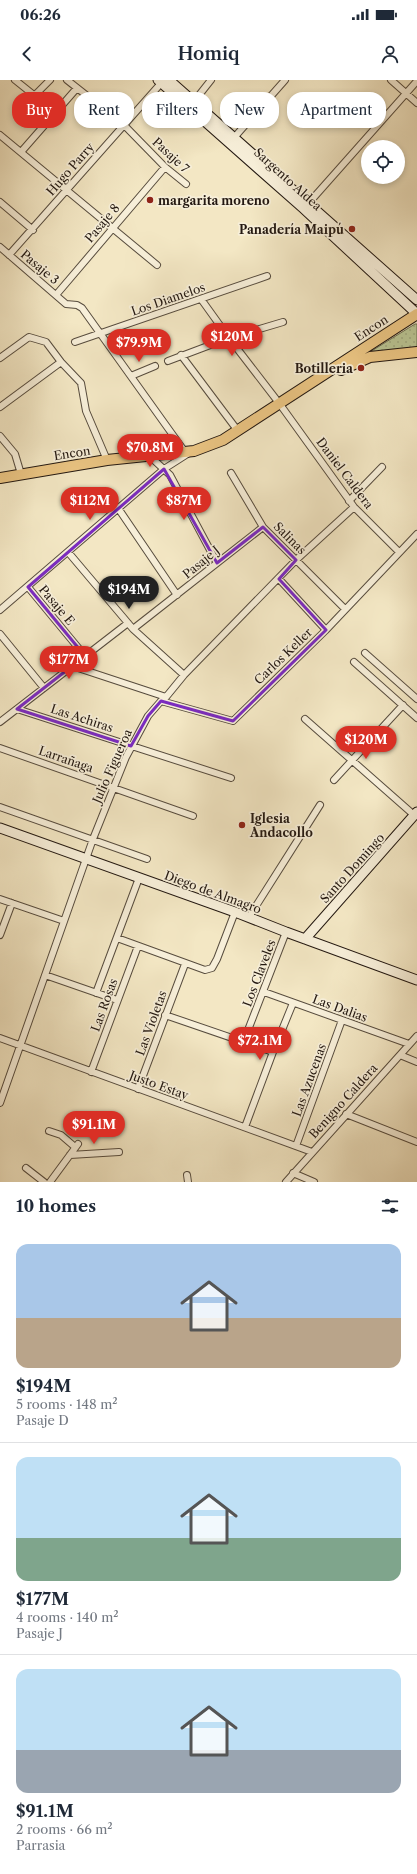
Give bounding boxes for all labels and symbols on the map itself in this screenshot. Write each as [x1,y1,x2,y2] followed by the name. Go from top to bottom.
[149,134,193,176] street label: Pasaje 7
[43,139,97,199] street label: Hugo Parry
[251,145,326,214] street label: Sargento Aldea
[158,193,270,208] place label: margarita moreno
[145,195,155,205] marker: margarita moreno
[81,201,123,245] street label: Pasaje 8
[239,222,344,237] place label: Panadería Maipú
[347,224,357,234] marker: Panadería Maipú
[18,247,62,287] street label: Pasaje 3
[129,279,207,319] street label: Los Diamelos
[351,311,391,344] street label: Encon
[204,323,260,357] pin: $120M
[106,329,172,363] pin: $79.9M
[295,361,354,376] place label: Botilleria
[356,363,366,373] marker: Botilleria
[117,434,183,468] pin: $70.8M
[313,434,377,512] street label: Daniel Caldera
[53,443,92,463] street label: Encon
[62,487,118,521] pin: $112M
[160,487,208,521] pin: $87M
[271,519,309,557] street label: Salinas
[179,543,223,581] street label: Pasaje J
[101,576,157,610] pin: $194M
[36,582,78,628] street label: Pasaje E
[251,625,315,687] street label: Carlos Keller
[41,646,97,680] pin: $177M
[49,701,115,735] street label: Las Achiras
[88,726,135,807] street label: Julio Figueroa
[338,726,394,760] pin: $120M
[37,743,96,776] street label: Larrañaga
[249,811,313,840] place label: Iglesia Andacollo
[237,820,247,830] marker: Iglesia Andacollo
[317,830,387,906] street label: Santo Domingo
[162,867,264,917] street label: Diego de Almagro
[239,937,279,1009] street label: Los Claveles
[87,976,121,1034] street label: Las Rosas
[132,989,170,1057] street label: Las Violetas
[310,991,370,1025] street label: Las Dalias
[227,1027,293,1061] pin: $72.1M
[289,1041,329,1119] street label: Las Azucenas
[306,1060,381,1141] street label: Benigno Caldera
[125,1067,191,1103] street label: Justo Estay
[61,1111,127,1145] pin: $91.1M

